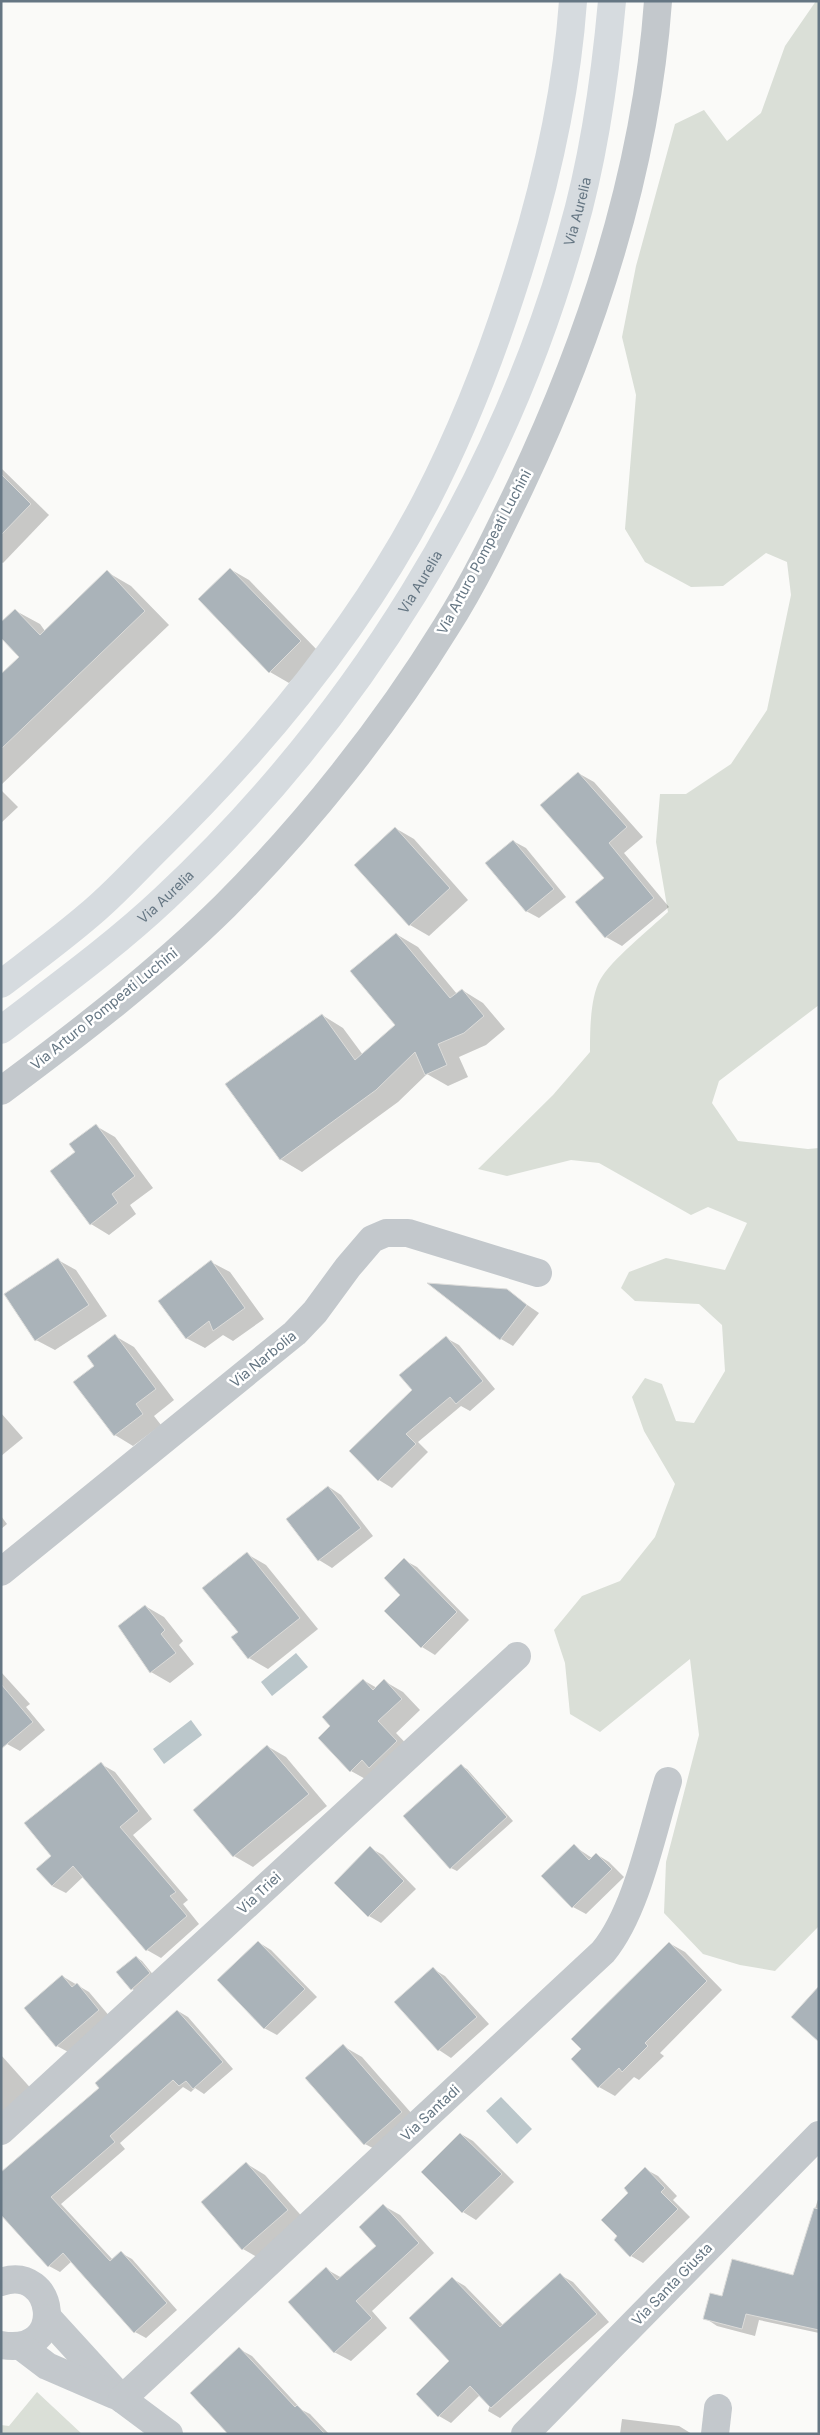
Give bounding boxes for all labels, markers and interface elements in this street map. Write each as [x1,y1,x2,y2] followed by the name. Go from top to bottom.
[560,175,594,248] street label: Via Aurelia
[433,467,534,637] street label: Via Arturo Pompeati Luchini
[394,547,445,617] street label: Via Aurelia
[134,866,197,927] street label: Via Aurelia
[27,944,181,1073] street label: Via Arturo Pompeati Luchini
[226,1327,299,1391] street label: Via Narbolia
[233,1868,284,1917] street label: Via Triei
[397,2081,463,2144] street label: Via Santadi
[628,2239,715,2329] street label: Via Santa Giusta

